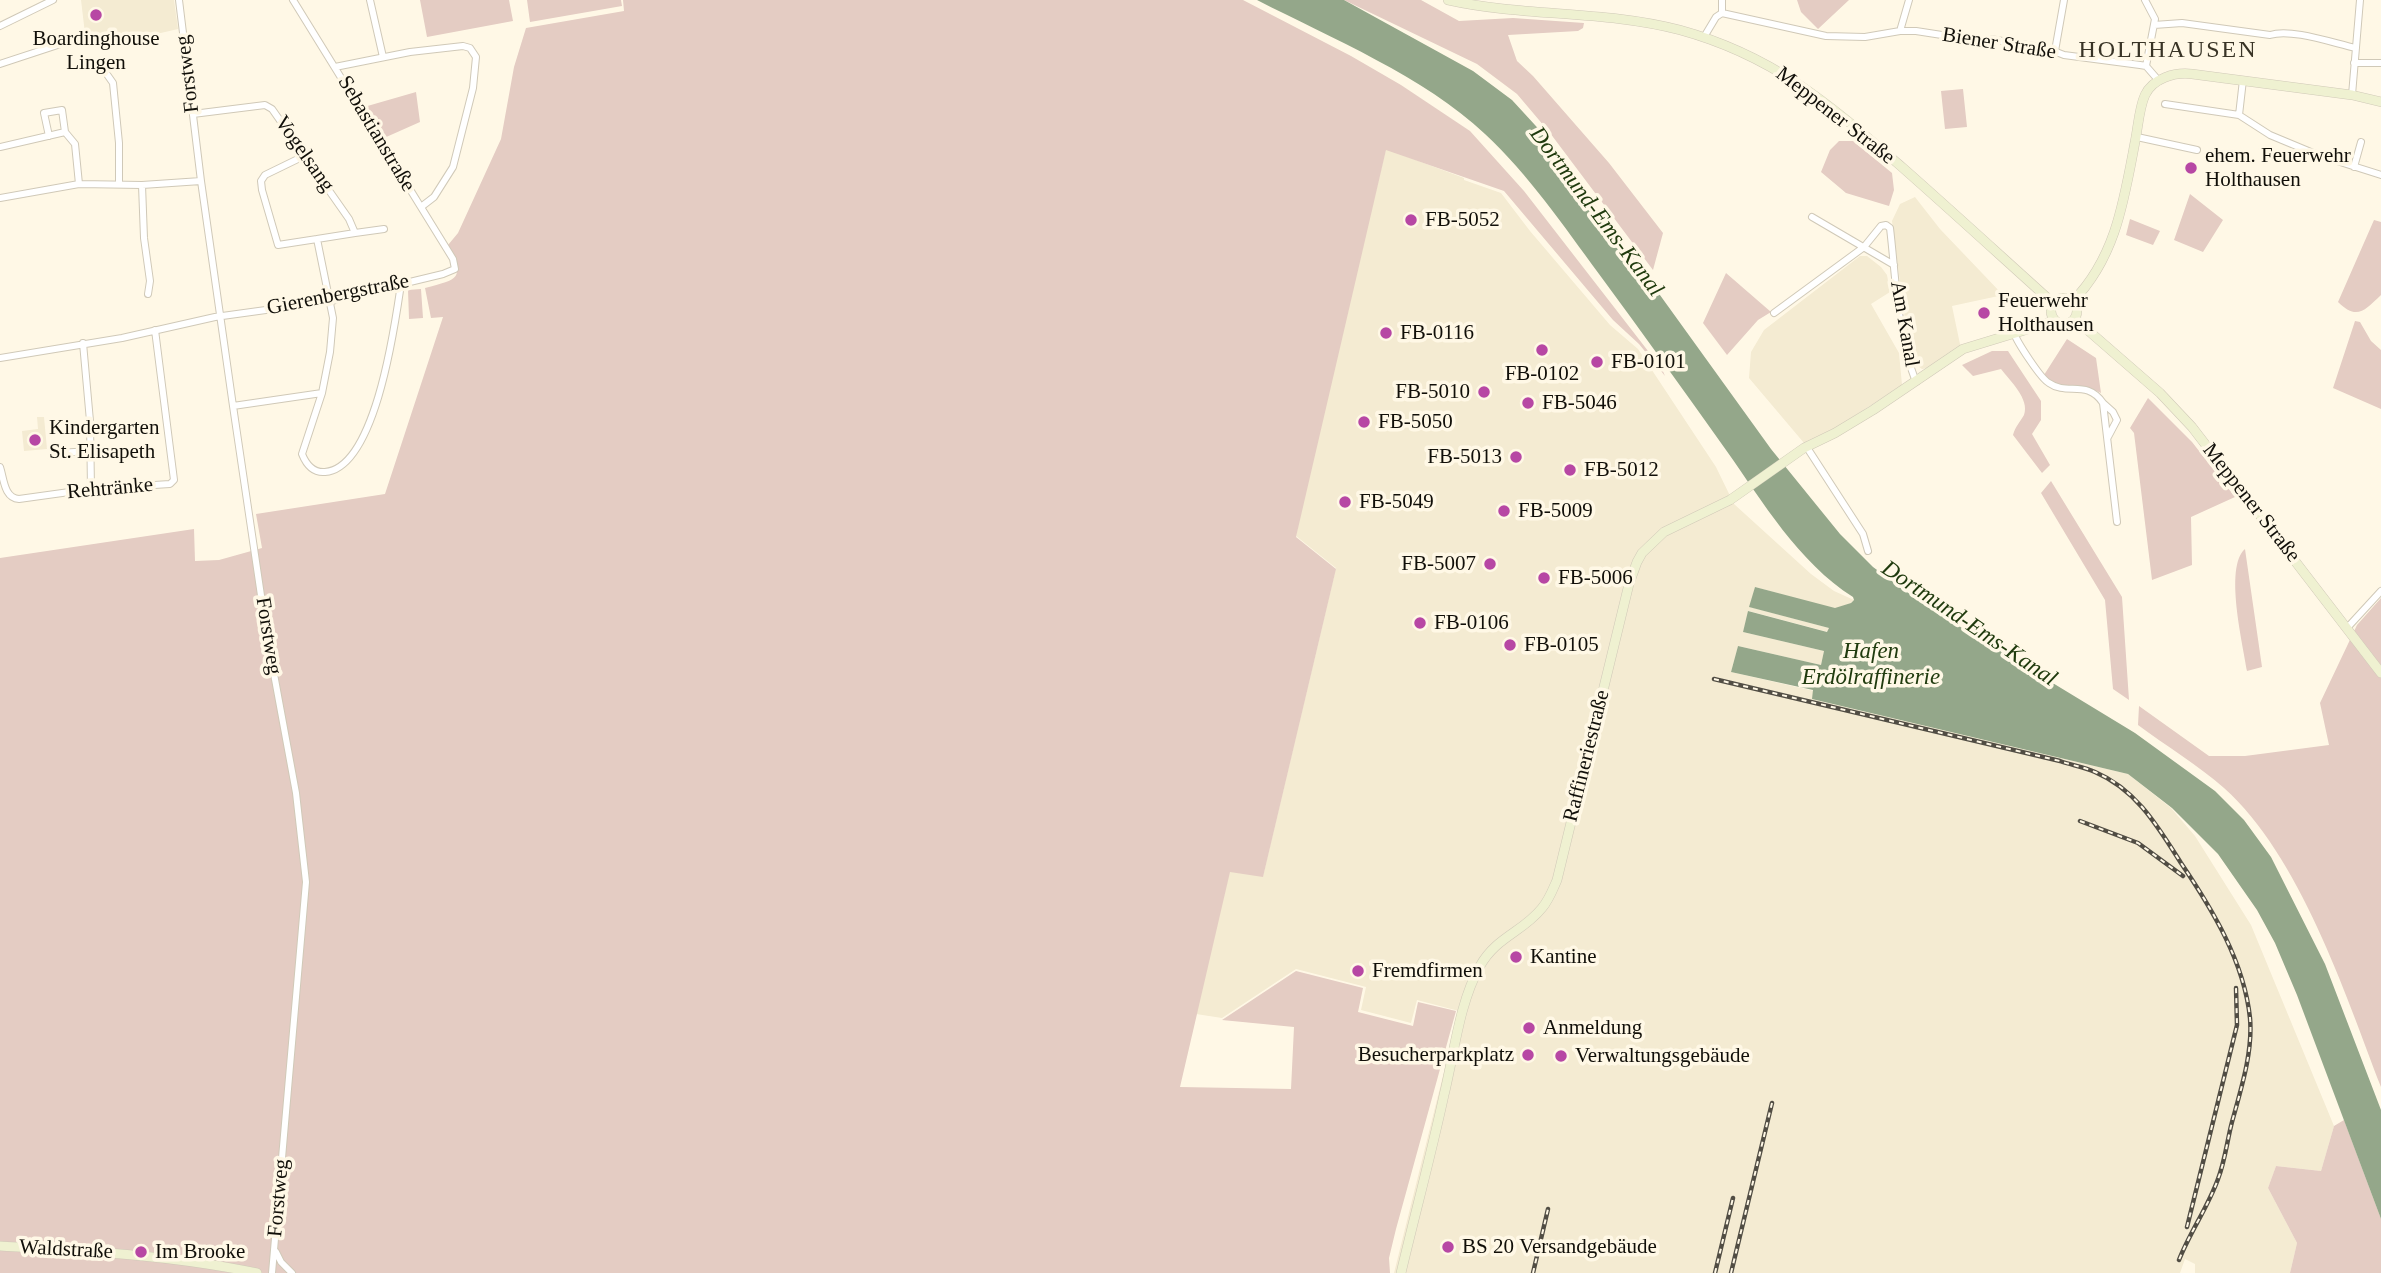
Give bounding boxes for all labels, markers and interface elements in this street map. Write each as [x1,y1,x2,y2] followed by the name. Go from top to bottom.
[88,7,104,23] marker: Boardinghouse Lingen
[1940,23,2058,65] street label: Biener Straße
[32,26,160,76] place label: Boardinghouse Lingen
[171,34,205,114] street label: Forstweg
[2080,37,2256,65] district label: HOLTHAUSEN
[1770,62,1900,170] street label: Meppener Straße
[332,72,420,196] street label: Sebastianstraße
[269,111,339,197] street label: Vogelsang
[1523,122,1669,302] water label: Dortmund-Ems-Kanal
[2205,143,2351,193] place label: ehem. Feuerwehr Holthausen
[2183,160,2199,176] marker: ehem. Feuerwehr Holthausen
[1425,207,1500,233] place label: FB-5052
[1403,212,1419,228] marker: FB-5052
[265,269,411,321] street label: Gierenbergstraße
[1884,279,1924,369] street label: Am Kanal
[1998,288,2094,338] place label: Feuerwehr Holthausen
[1976,305,1992,321] marker: Feuerwehr Holthausen
[1400,320,1474,346] place label: FB-0116
[1378,325,1394,341] marker: FB-0116
[1534,342,1550,358] marker: FB-0102
[1611,349,1686,375] place label: FB-0101
[1589,354,1605,370] marker: FB-0101
[1505,361,1579,387] place label: FB-0102
[1395,379,1470,405] place label: FB-5010
[1476,384,1492,400] marker: FB-5010
[1542,390,1617,416] place label: FB-5046
[1520,395,1536,411] marker: FB-5046
[1378,409,1453,435] place label: FB-5050
[1356,414,1372,430] marker: FB-5050
[49,415,159,465] place label: Kindergarten St. Elisapeth
[27,432,43,448] marker: Kindergarten St. Elisapeth
[2197,438,2305,568] street label: Meppener Straße
[1427,444,1502,470] place label: FB-5013
[1508,449,1524,465] marker: FB-5013
[1584,457,1659,483] place label: FB-5012
[1562,462,1578,478] marker: FB-5012
[66,473,154,505] street label: Rehtränke
[1359,489,1434,515] place label: FB-5049
[1337,494,1353,510] marker: FB-5049
[1518,498,1593,524] place label: FB-5009
[1496,503,1512,519] marker: FB-5009
[1401,551,1476,577] place label: FB-5007
[1876,555,2062,693] water label: Dortmund-Ems-Kanal
[1482,556,1498,572] marker: FB-5007
[1558,565,1633,591] place label: FB-5006
[1536,570,1552,586] marker: FB-5006
[249,595,287,677] street label: Forstweg
[1434,610,1509,636] place label: FB-0106
[1412,615,1428,631] marker: FB-0106
[1524,632,1599,658] place label: FB-0105
[1502,637,1518,653] marker: FB-0105
[1802,638,1940,692] water label: Hafen Erdölraffinerie
[1558,688,1616,824] street label: Raffineriestraße
[1530,944,1596,970] place label: Kantine
[1508,949,1524,965] marker: Kantine
[1372,958,1483,984] place label: Fremdfirmen
[1350,963,1366,979] marker: Fremdfirmen
[1543,1015,1642,1041] place label: Anmeldung
[1521,1020,1537,1036] marker: Anmeldung
[1358,1042,1514,1068] place label: Besucherparkplatz
[1575,1043,1750,1069] place label: Verwaltungsgebäude
[1520,1047,1536,1063] marker: Besucherparkplatz
[1553,1048,1569,1064] marker: Verwaltungsgebäude
[263,1158,295,1238] street label: Forstweg
[1462,1234,1657,1260] place label: BS 20 Versandgebäude
[18,1235,114,1265] street label: Waldstraße
[155,1239,245,1265] place label: Im Brooke
[1440,1239,1456,1255] marker: BS 20 Versandgebäude
[133,1244,149,1260] marker: Im Brooke

